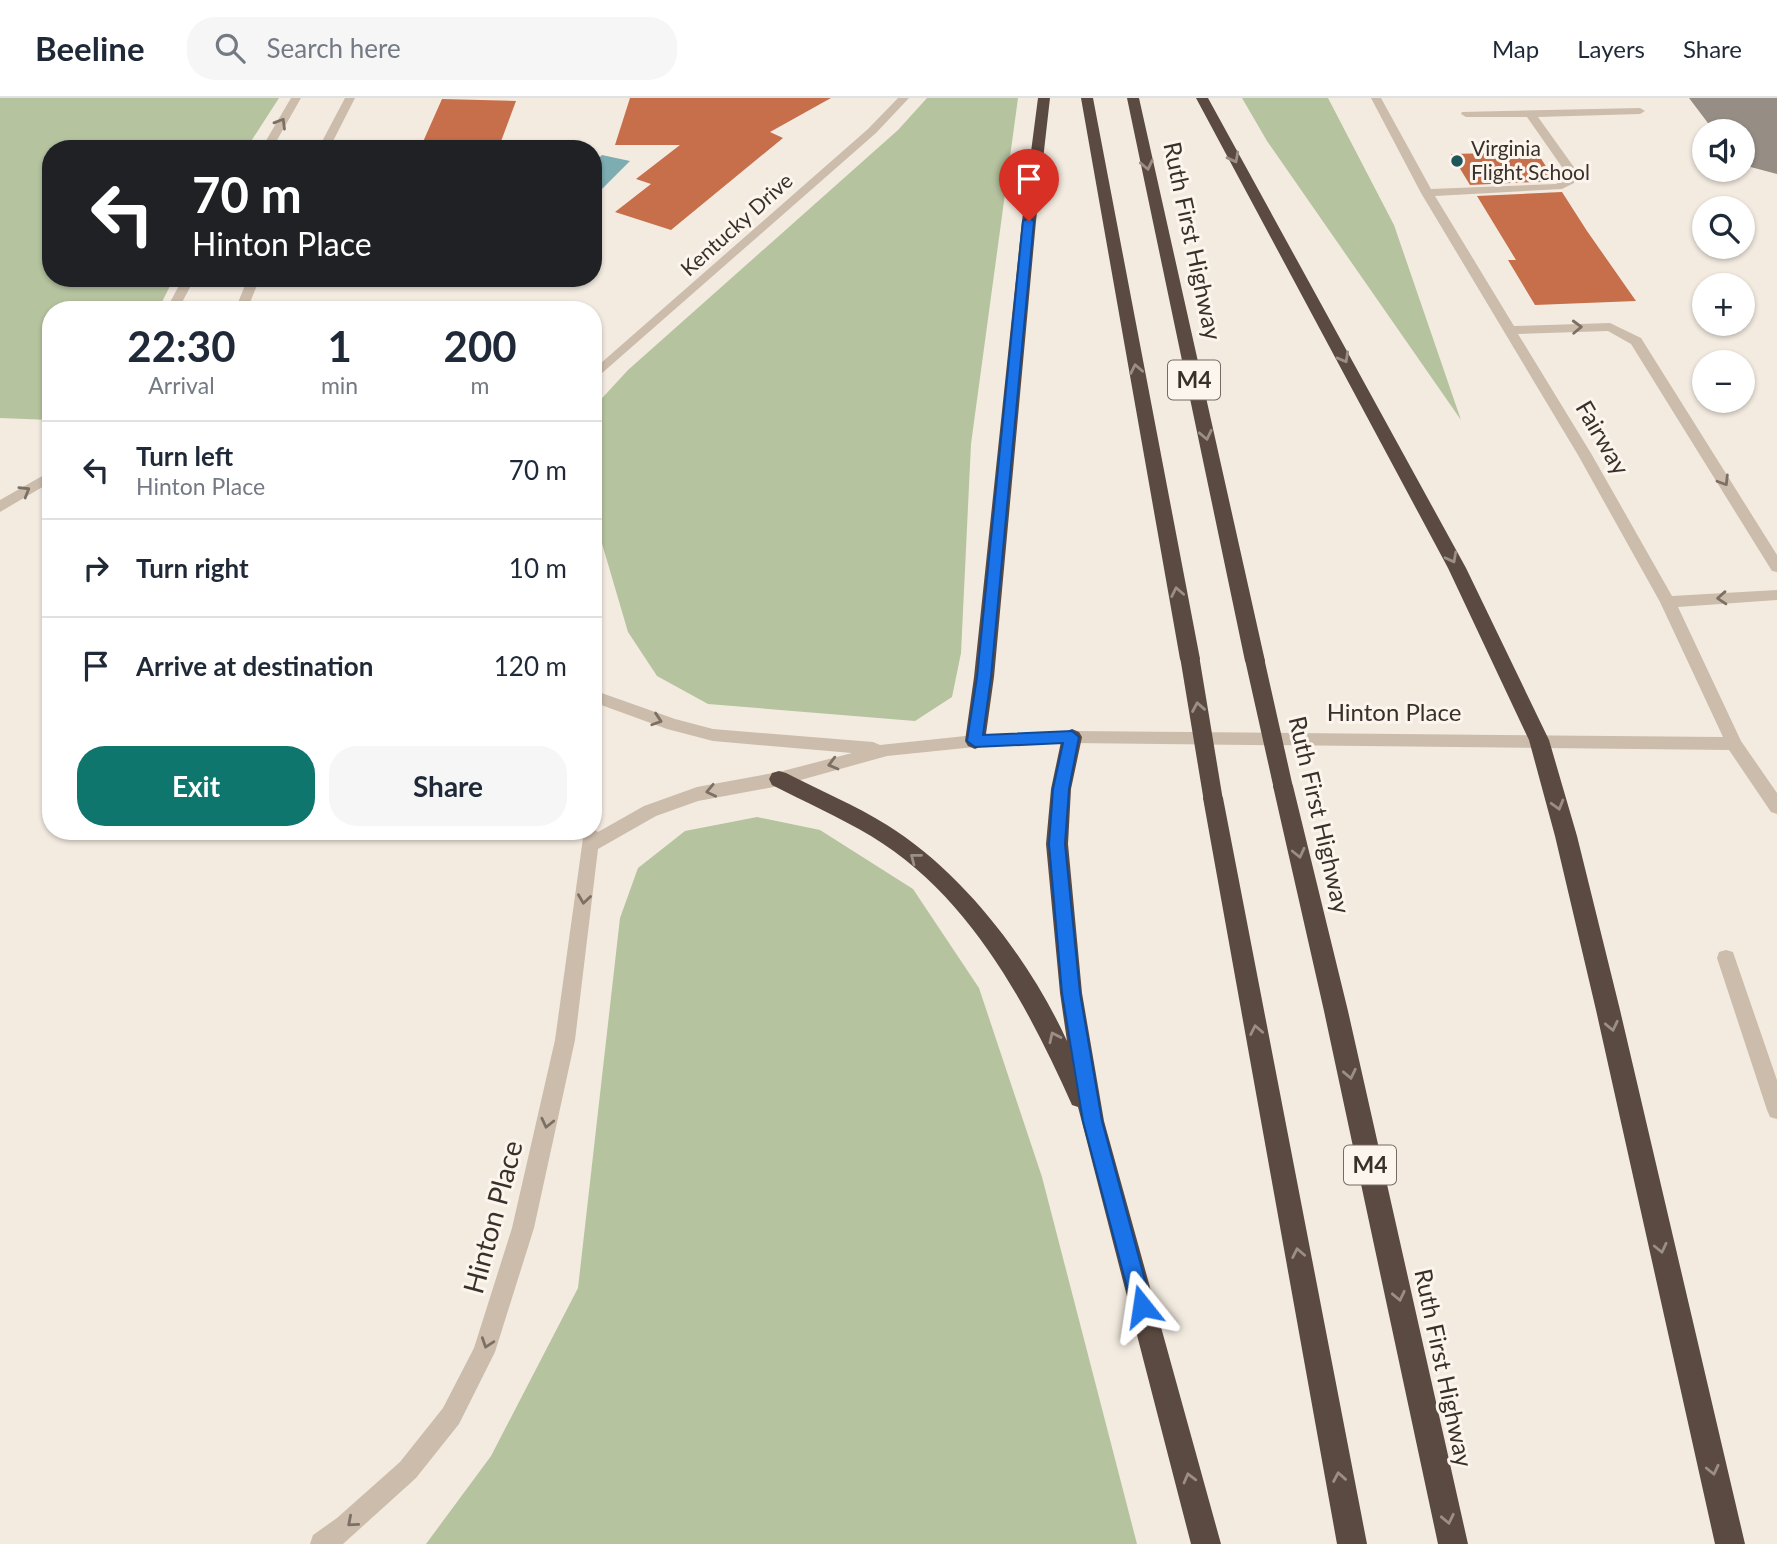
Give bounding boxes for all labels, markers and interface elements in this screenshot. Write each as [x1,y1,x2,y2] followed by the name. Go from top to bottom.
[187,17,677,80] search box
[35,28,145,68] text: Beeline
[211,29,249,67] icon: search
[267,32,401,64] text: Search here
[1492,34,1539,63] text: Map
[1577,34,1645,63] text: Layers
[1683,34,1742,63] text: Share
[273,118,286,131] one-way arrow
[1692,119,1755,413] map controls
[1692,119,1755,182] button: sound
[1471,135,1590,184] place label: Virginia Flight School
[1158,139,1229,343] street label: Ruth First Highway
[999,149,1059,221] pin
[1226,151,1239,164] one-way arrow
[1449,153,1465,169] marker: Virginia Flight School
[1138,159,1153,171] one-way arrow
[1010,160,1048,198] icon: arrive
[192,165,302,223] text: 70 m
[675,167,797,281] street label: Kentucky Drive
[77,168,168,259] icon: left
[1692,196,1755,259] button: search
[192,224,372,263] text: Hinton Place
[1692,273,1755,336] button: +
[1572,320,1583,335] one-way arrow
[127,321,236,371] text: 22:30
[327,321,352,371] text: 1
[444,321,517,371] text: 200
[1336,350,1349,363] one-way arrow
[1692,350,1755,413] button: −
[1168,360,1220,400] road number: M4
[1129,363,1144,375] one-way arrow
[148,371,215,399] text: Arrival
[321,371,358,399] text: min
[471,371,490,399] text: m
[1570,395,1636,480] street label: Fairway
[1198,429,1213,441] one-way arrow
[136,440,233,472] text: Turn left
[77,451,115,489] icon: left
[509,454,567,486] text: 70 m
[136,472,265,500] text: Hinton Place
[1715,474,1728,487] one-way arrow
[18,486,31,499] one-way arrow
[77,549,115,587] icon: right
[1443,551,1457,563] one-way arrow
[136,552,249,584] text: Turn right
[509,552,567,584] text: 10 m
[1170,586,1185,598] one-way arrow
[1716,590,1727,605] one-way arrow
[77,647,115,685] icon: arrive
[136,650,373,682] text: Arrive at destination
[494,650,567,682] text: 120 m
[1327,697,1461,726] street label: Hinton Place
[1191,701,1206,712] one-way arrow
[651,712,663,726] one-way arrow
[1284,713,1357,917] street label: Ruth First Highway
[77,746,315,826] button: Exit
[329,746,567,826] button: Share
[827,756,839,770] one-way arrow
[705,783,717,798] one-way arrow
[1549,799,1564,811] one-way arrow
[1291,847,1305,859] one-way arrow
[910,854,923,867] one-way arrow
[576,893,591,905] one-way arrow
[1603,1020,1618,1032] one-way arrow
[1249,1024,1264,1036] one-way arrow
[1048,1031,1062,1044] one-way arrow
[1342,1068,1357,1080] one-way arrow
[540,1117,555,1129] one-way arrow
[455,1136,529,1297] street label: Hinton Place
[1344,1146,1396,1184] road number: M4
[1653,1242,1667,1254] one-way arrow
[1291,1247,1306,1259] one-way arrow
[1409,1266,1480,1470] street label: Ruth First Highway
[1105,1269,1179,1343] position arrow
[1391,1290,1405,1302] one-way arrow
[481,1336,495,1348] one-way arrow
[1705,1464,1719,1476] one-way arrow
[1333,1471,1348,1483] one-way arrow
[1182,1472,1197,1484] one-way arrow
[1439,1513,1454,1525] one-way arrow
[347,1514,360,1526] one-way arrow

